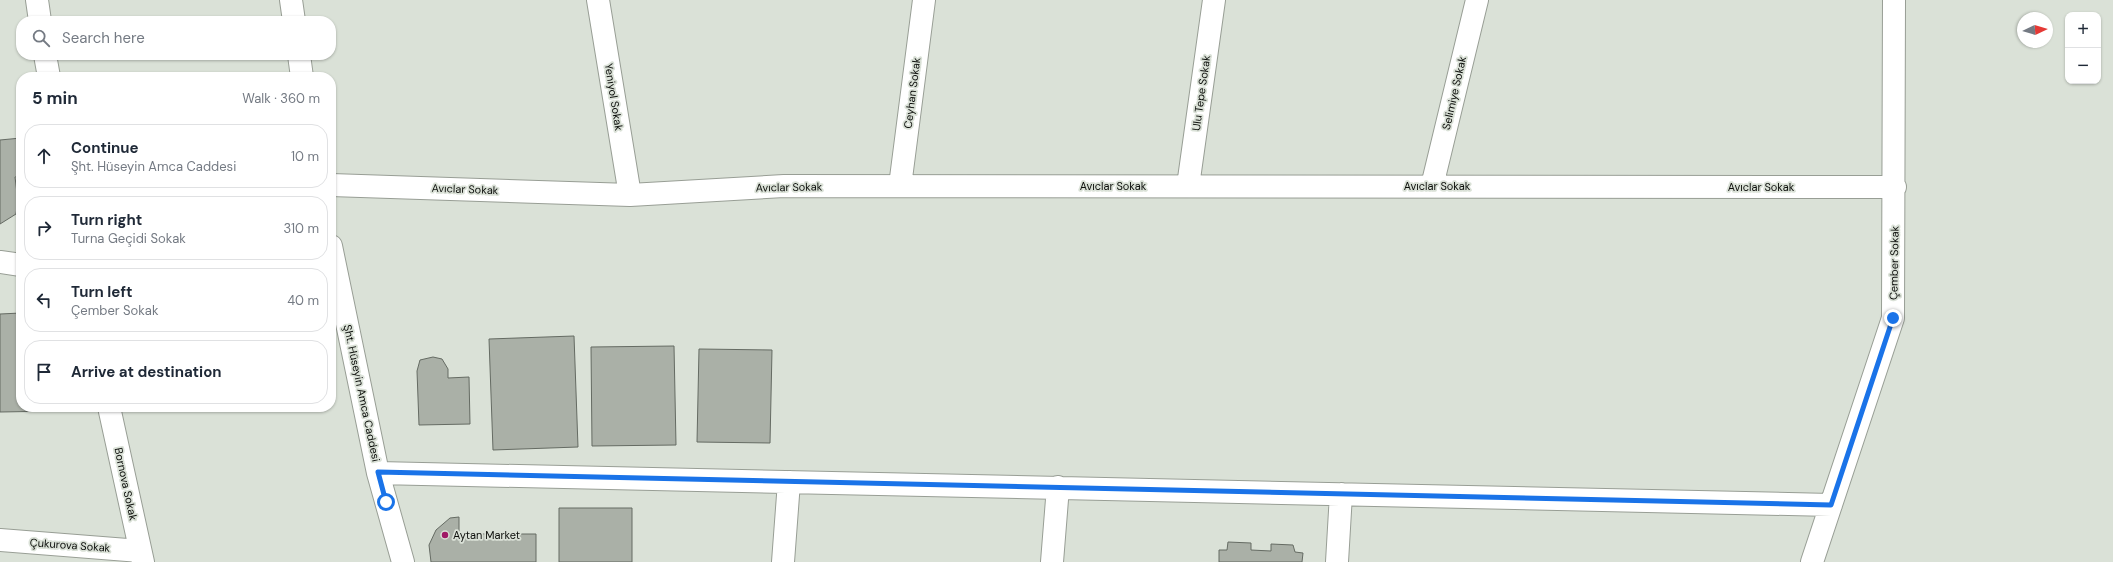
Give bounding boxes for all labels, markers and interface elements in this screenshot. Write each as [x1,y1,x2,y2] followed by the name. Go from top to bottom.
[2017,12,2053,48] north arrow
[2065,12,2101,84] map controls
[2065,12,2101,48] button: +
[16,16,336,60] search box
[30,27,52,49] icon: search
[62,28,145,48] text: Search here
[2065,48,2101,84] button: −
[1189,54,1213,132] street label: Ulu Tepe Sokak
[1439,55,1469,131] street label: Selimiye Sokak
[901,56,923,129] street label: Ceyhan Sokak
[602,62,626,132] street label: Yeniyol Sokak
[32,87,78,109] text: 5 min
[242,90,320,107] text: Walk · 360 m
[71,138,139,158] text: Continue
[33,145,55,167] icon: ahead
[291,148,319,165] text: 10 m
[71,158,236,175] text: Şht. Hüseyin Amca Caddesi
[756,179,823,195] street label: Avıclar Sokak
[1080,179,1147,193] street label: Avıclar Sokak
[1404,179,1471,193] street label: Avıclar Sokak
[1728,180,1795,194] street label: Avıclar Sokak
[431,181,499,197] street label: Avıclar Sokak
[71,210,142,230] text: Turn right
[33,217,55,239] icon: right
[284,220,319,237] text: 310 m
[1886,225,1902,300] street label: Çember Sokak
[71,230,186,247] text: Turna Geçidi Sokak
[71,282,132,302] text: Turn left
[33,289,55,311] icon: left
[287,292,319,309] text: 40 m
[71,302,158,319] text: Çember Sokak
[1884,309,1902,327] route end
[341,323,383,463] street label: Şht. Hüseyin Amca Caddesi
[33,361,55,383] icon: arrive
[71,362,222,382] text: Arrive at destination
[111,446,141,522] street label: Bornova Sokak
[377,493,395,511] route start
[453,528,520,542] place label: Aytan Market
[440,530,450,540] marker: Aytan Market
[29,535,111,555] street label: Çukurova Sokak

